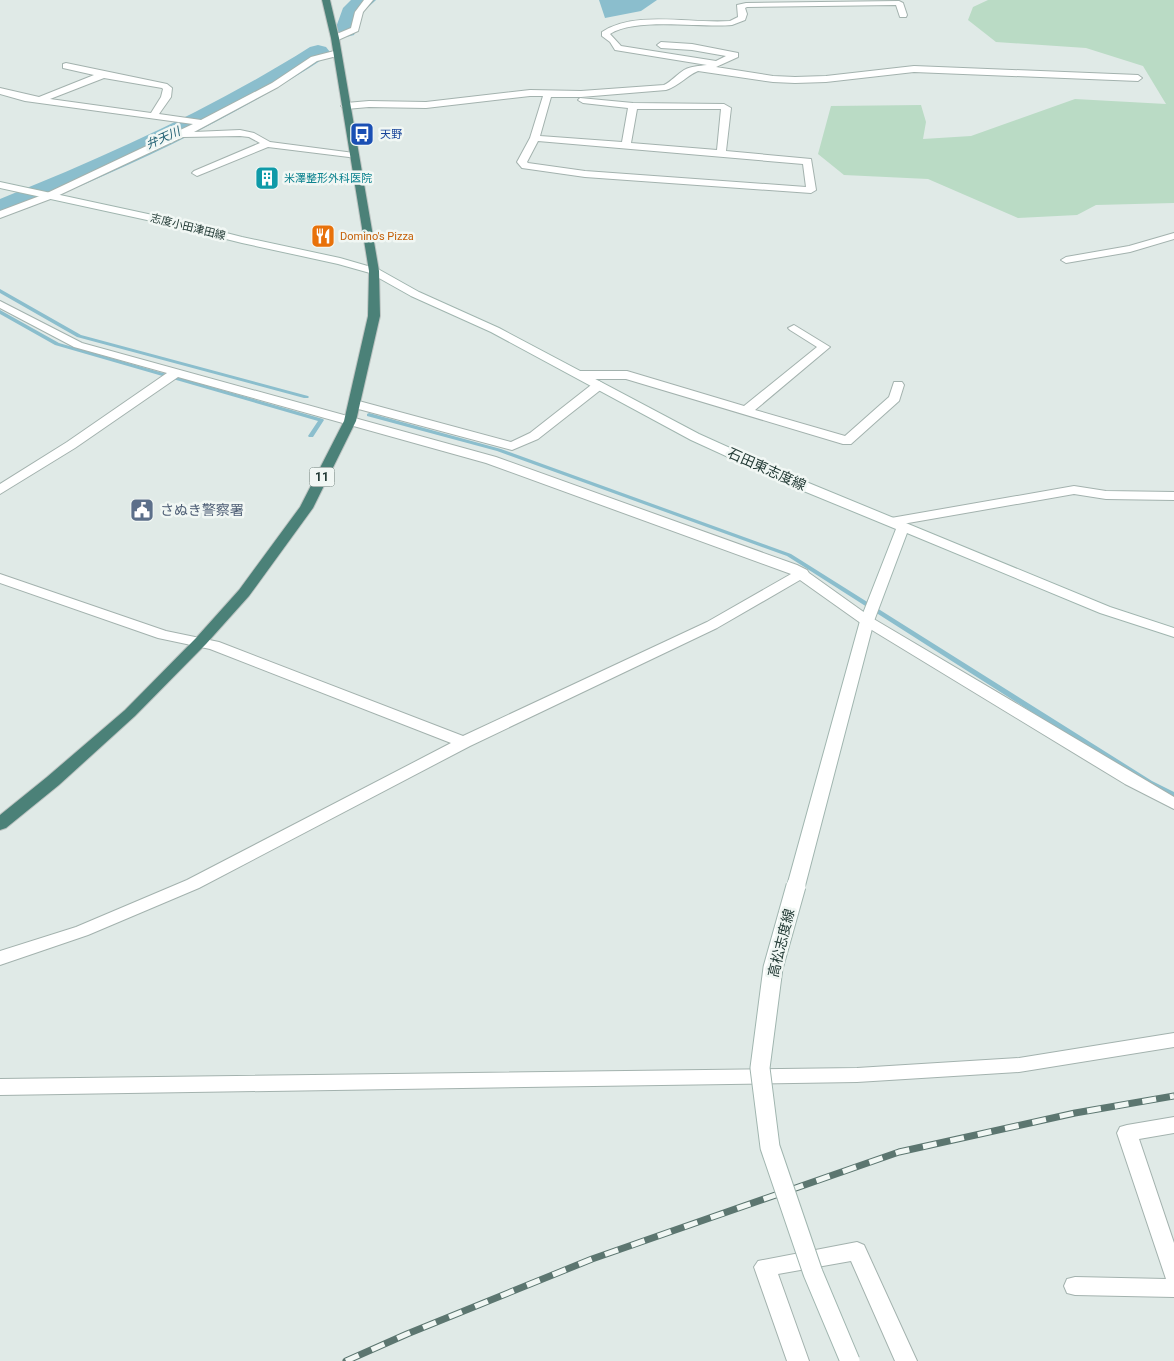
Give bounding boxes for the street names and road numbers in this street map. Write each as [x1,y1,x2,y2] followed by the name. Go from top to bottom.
[149,211,227,243] street label: 志度小田津田線
[725,445,809,493] street label: 石田東志度線
[310,468,334,487] road number: 11
[765,907,797,979] street label: 高松志度線

